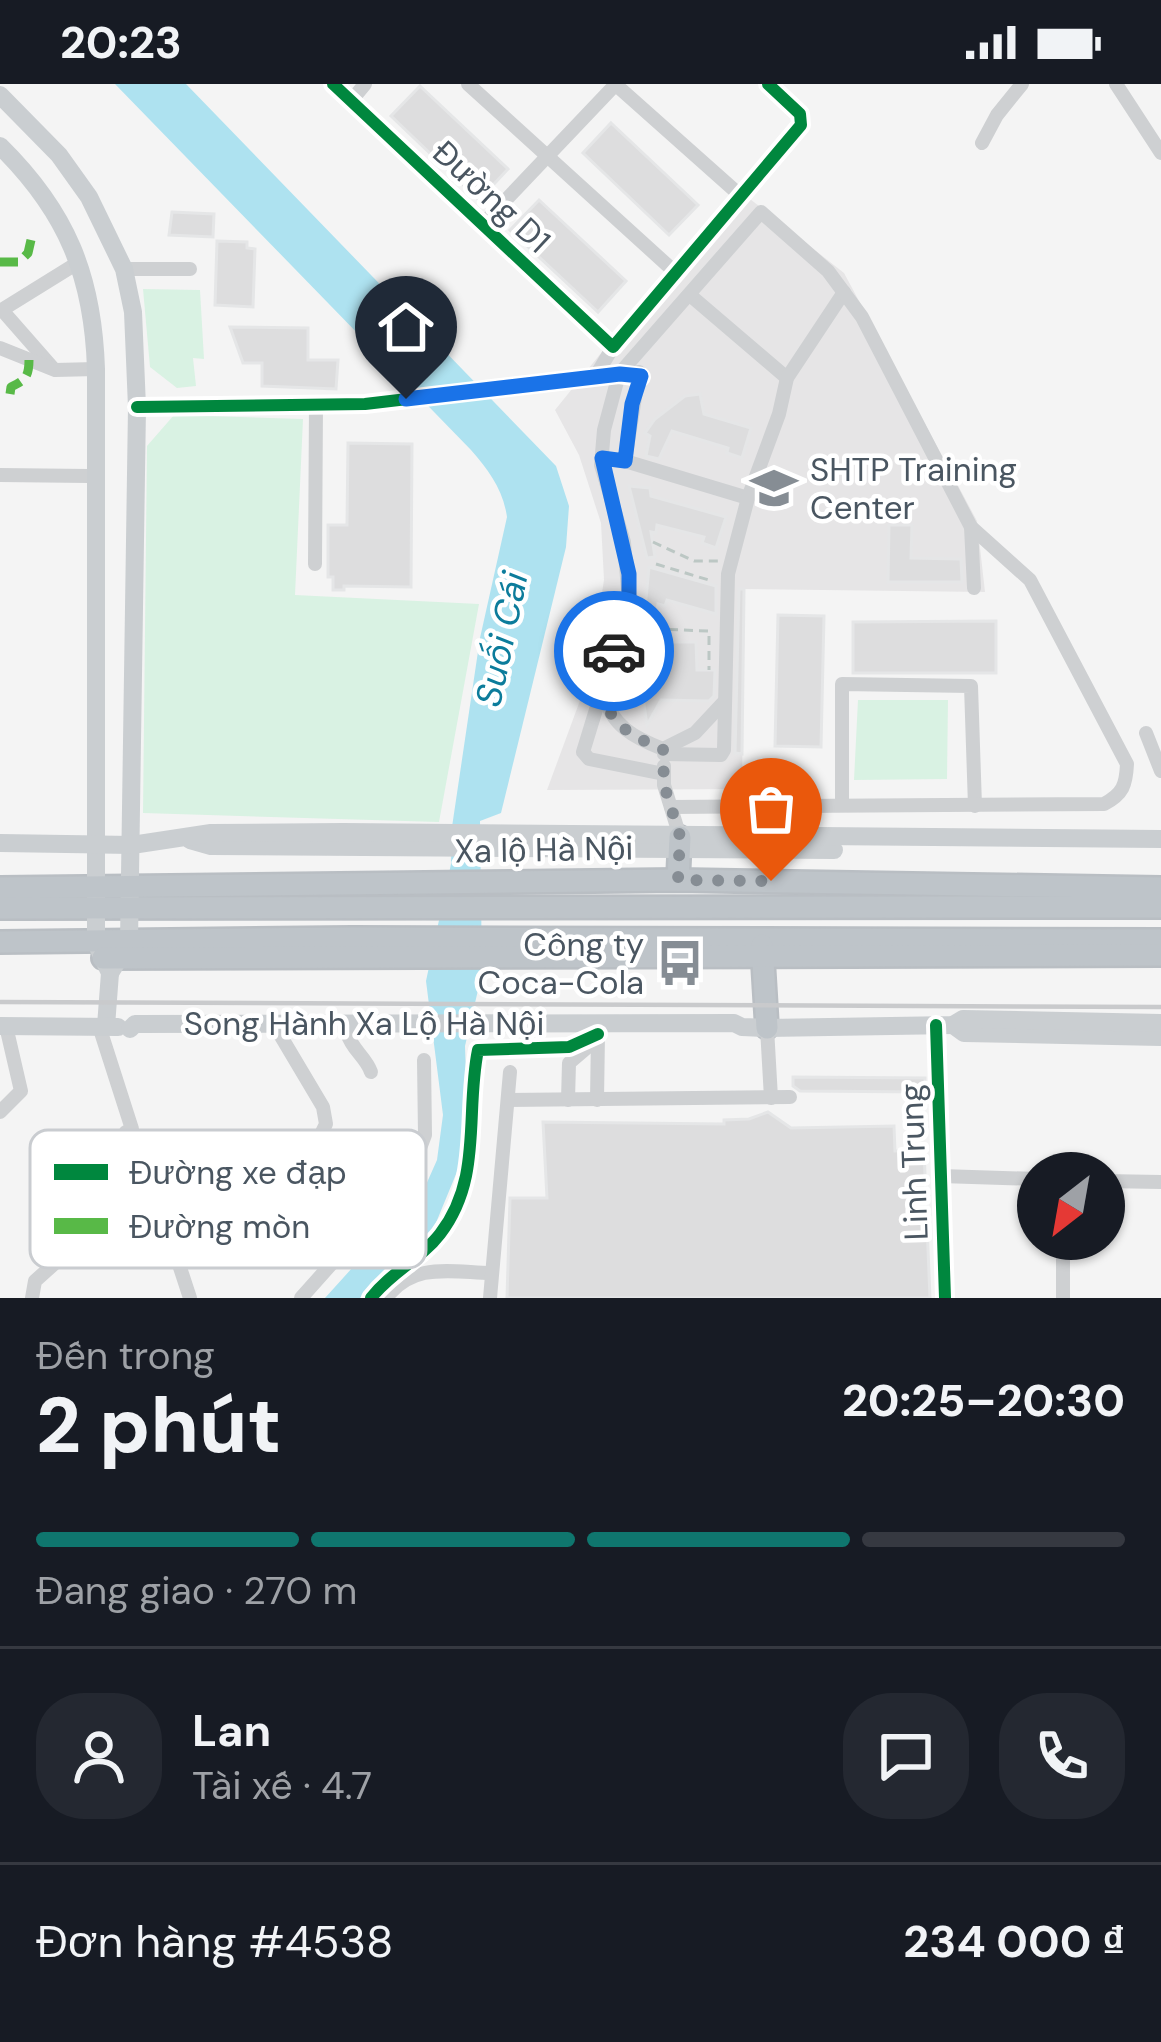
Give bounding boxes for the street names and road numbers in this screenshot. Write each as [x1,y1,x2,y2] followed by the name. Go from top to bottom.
[424,131,560,262] street label: Đường D1
[454,826,634,873] street label: Xa lộ Hà Nội
[184,1002,544,1045] street label: Song Hành Xa Lộ Hà Nội
[889,1083,938,1241] street label: Linh Trung

